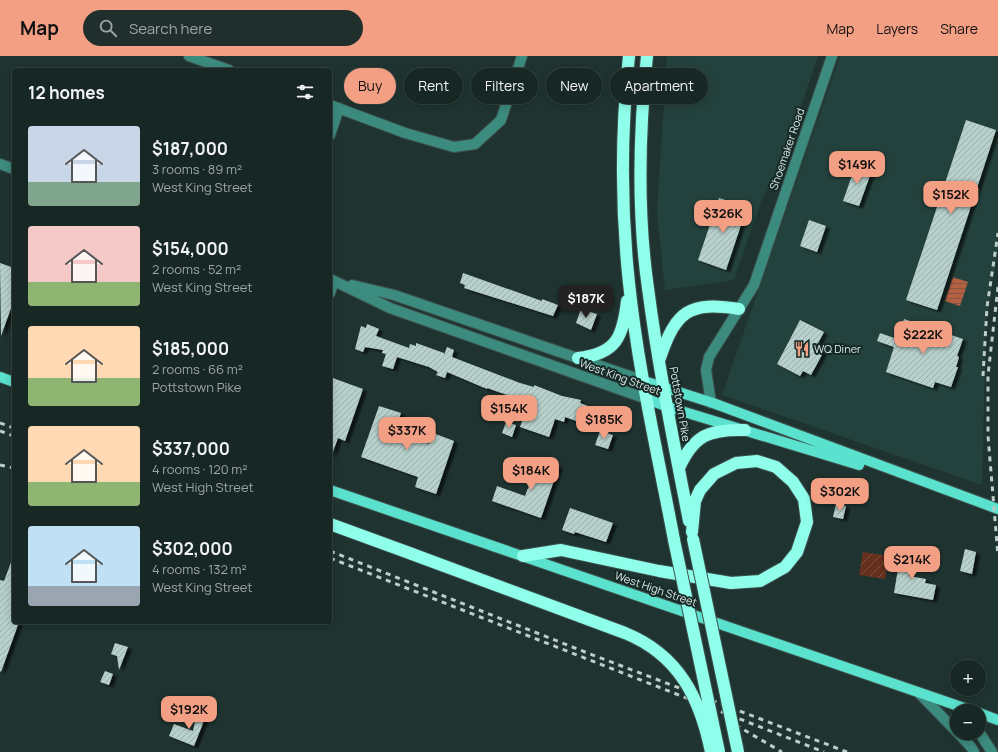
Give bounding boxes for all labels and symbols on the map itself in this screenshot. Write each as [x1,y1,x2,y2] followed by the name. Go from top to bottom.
[766,106,808,192] street label: Shoemaker Road
[829,151,885,185] pin: $149K
[923,181,979,215] pin: $152K
[695,200,751,234] pin: $326K
[558,285,614,319] pin: $187K
[895,321,951,355] pin: $222K
[793,340,811,358] restaurant icon: WQ Diner
[814,341,861,356] place label: WQ Diner
[578,355,663,398] street label: West King Street
[667,365,695,443] street label: Pottstown Pike
[481,395,537,429] pin: $154K
[576,406,632,440] pin: $185K
[379,417,435,451] pin: $337K
[503,457,559,491] pin: $184K
[812,478,868,512] pin: $302K
[884,546,940,580] pin: $214K
[613,567,699,610] street label: West High Street
[161,696,217,730] pin: $192K

